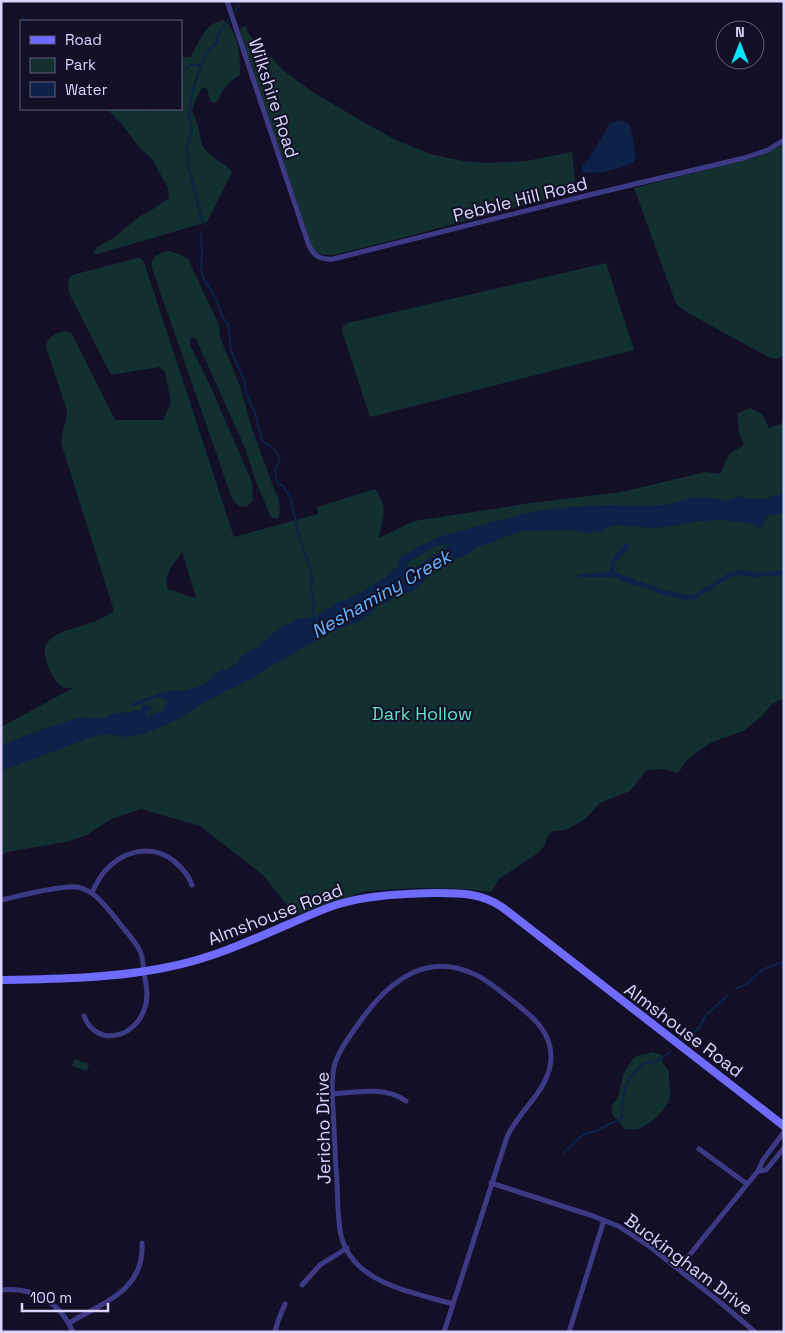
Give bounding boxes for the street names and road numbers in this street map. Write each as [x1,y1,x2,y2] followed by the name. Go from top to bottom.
[244,35,304,161] street label: Wilkshire Road
[450,171,590,227] street label: Pebble Hill Road
[204,878,346,950] street label: Almshouse Road
[620,978,748,1082] street label: Almshouse Road
[311,1071,335,1185] street label: Jericho Drive
[620,1208,758,1320] street label: Buckingham Drive

